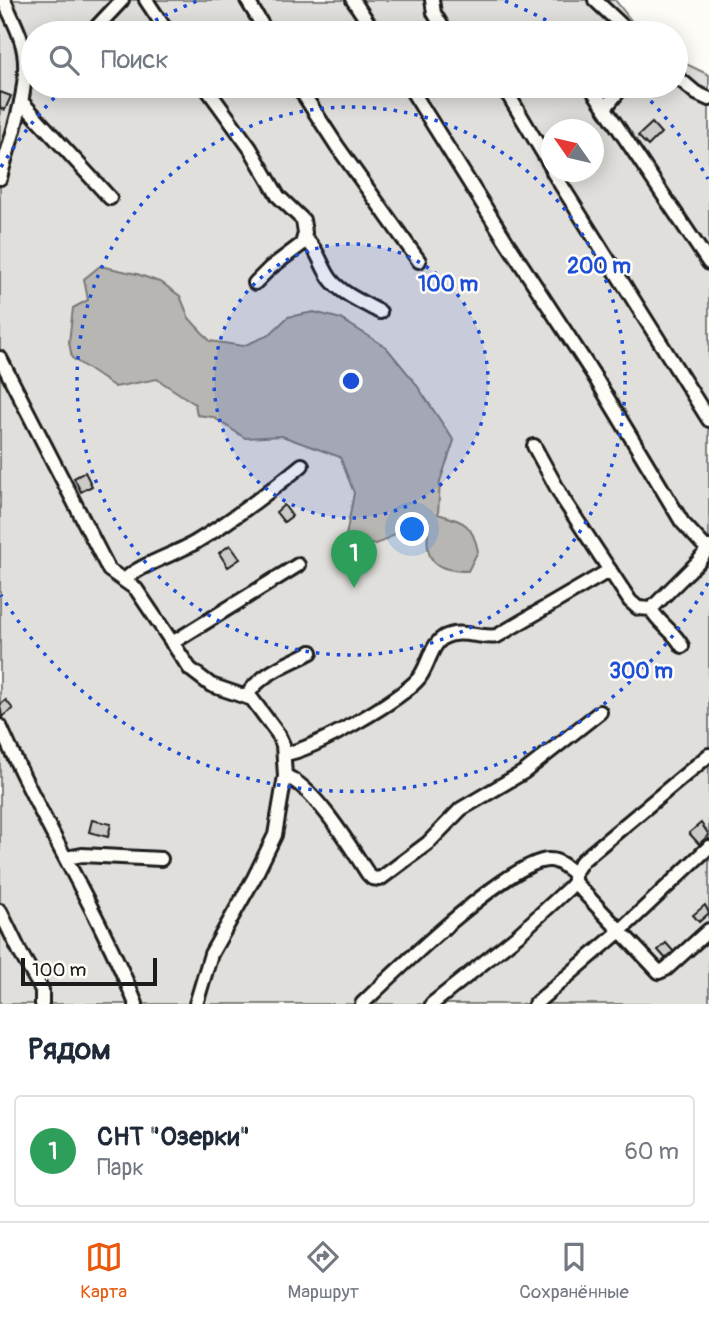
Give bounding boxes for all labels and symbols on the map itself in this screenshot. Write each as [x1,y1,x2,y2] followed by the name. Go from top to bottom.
[541,119,604,182] north arrow
[567,253,631,280] text: 200 m
[418,271,478,298] text: 100 m
[339,369,363,393] centre of rings
[395,512,429,546] your location
[331,530,377,588] pin: 1
[609,658,673,685] text: 300 m
[21,955,158,987] scale bar

